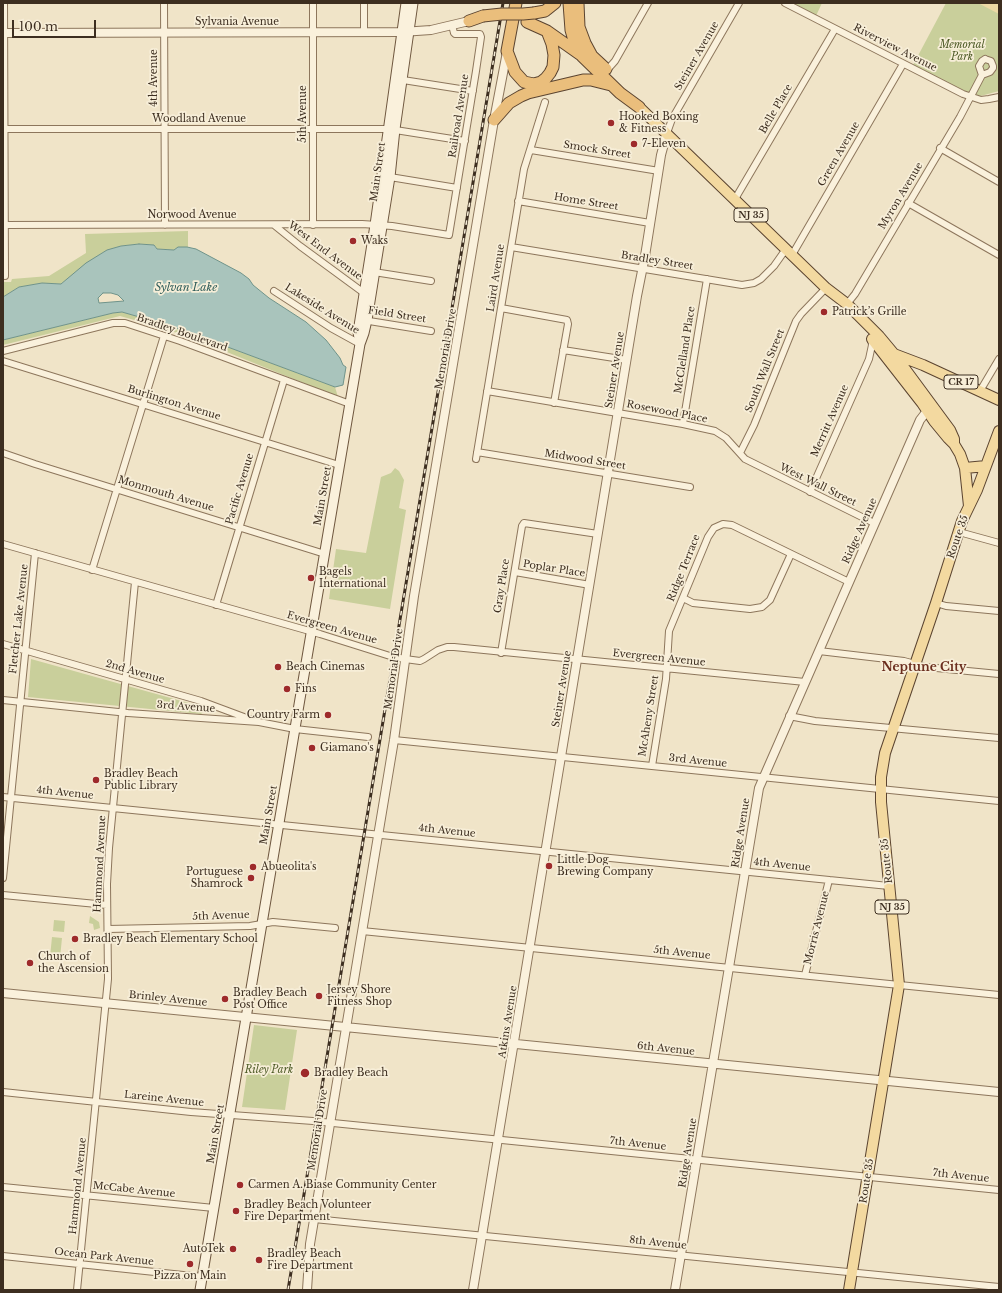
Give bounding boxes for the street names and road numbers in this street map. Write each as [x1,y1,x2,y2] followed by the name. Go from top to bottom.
[195,16,279,28] street label: Sylvania Avenue
[672,19,722,93] street label: Steiner Avenue
[851,22,939,74] street label: Riverview Avenue
[148,49,160,107] street label: 4th Avenue
[446,73,472,159] street label: Railroad Avenue
[757,82,795,136] street label: Belle Place
[297,85,309,143] street label: 5th Avenue
[152,113,246,125] street label: Woodland Avenue
[816,120,862,188] street label: Green Avenue
[562,139,632,161] street label: Smock Street
[368,142,388,202] street label: Main Street
[876,160,926,232] street label: Myron Avenue
[553,191,619,213] street label: Home Street
[734,208,768,222] road number: NJ 35
[147,209,237,221] street label: Norwood Avenue
[286,219,364,283] street label: West End Avenue
[485,243,507,313] street label: Laird Avenue
[620,249,694,273] street label: Bradley Street
[282,281,362,337] street label: Lakeside Avenue
[367,304,427,326] street label: Field Street
[672,305,698,395] street label: McClelland Place
[433,308,459,390] street label: Memorial Drive
[135,312,229,354] street label: Bradley Boulevard
[743,327,787,415] street label: South Wall Street
[603,331,627,409] street label: Steiner Avenue
[944,375,978,389] road number: CR 17
[126,383,222,423] street label: Burlington Avenue
[809,383,851,459] street label: Merritt Avenue
[625,398,709,426] street label: Rosewood Place
[544,448,626,472] street label: Midwood Street
[223,452,257,526] street label: Pacific Avenue
[778,461,858,509] street label: West Wall Street
[312,466,334,526] street label: Main Street
[117,474,215,514] street label: Monmouth Avenue
[840,496,880,566] street label: Ridge Avenue
[945,514,971,560] street label: Route 35
[665,533,703,603] street label: Ridge Terrace
[492,558,512,614] street label: Gray Place
[522,558,586,580] street label: Poplar Place
[7,564,31,674] street label: Fletcher Lake Avenue
[285,609,379,647] street label: Evergreen Avenue
[382,628,406,710] street label: Memorial Drive
[612,647,706,669] street label: Evergreen Avenue
[550,650,574,728] street label: Steiner Avenue
[104,658,166,686] street label: 2nd Avenue
[637,674,661,758] street label: McAheny Street
[156,699,216,715] street label: 3rd Avenue
[668,752,728,770] street label: 3rd Avenue
[36,784,94,802] street label: 4th Avenue
[258,785,280,845] street label: Main Street
[730,797,752,869] street label: Ridge Avenue
[91,815,109,913] street label: Hammond Avenue
[418,822,476,840] street label: 4th Avenue
[879,838,895,884] street label: Route 35
[753,856,811,874] street label: 4th Avenue
[802,890,832,966] street label: Morris Avenue
[875,900,909,914] road number: NJ 35
[192,909,250,923] street label: 5th Avenue
[653,944,711,962] street label: 5th Avenue
[496,985,520,1059] street label: Atkins Avenue
[128,989,208,1009] street label: Brinley Avenue
[637,1040,695,1058] street label: 6th Avenue
[124,1089,204,1109] street label: Lareine Avenue
[306,1089,330,1171] street label: Memorial Drive
[205,1104,227,1164] street label: Main Street
[677,1117,699,1189] street label: Ridge Avenue
[609,1135,667,1153] street label: 7th Avenue
[67,1137,89,1235] street label: Hammond Avenue
[858,1158,876,1204] street label: Route 35
[932,1167,990,1185] street label: 7th Avenue
[92,1180,176,1200] street label: McCabe Avenue
[629,1234,687,1252] street label: 8th Avenue
[54,1246,154,1268] street label: Ocean Park Avenue

